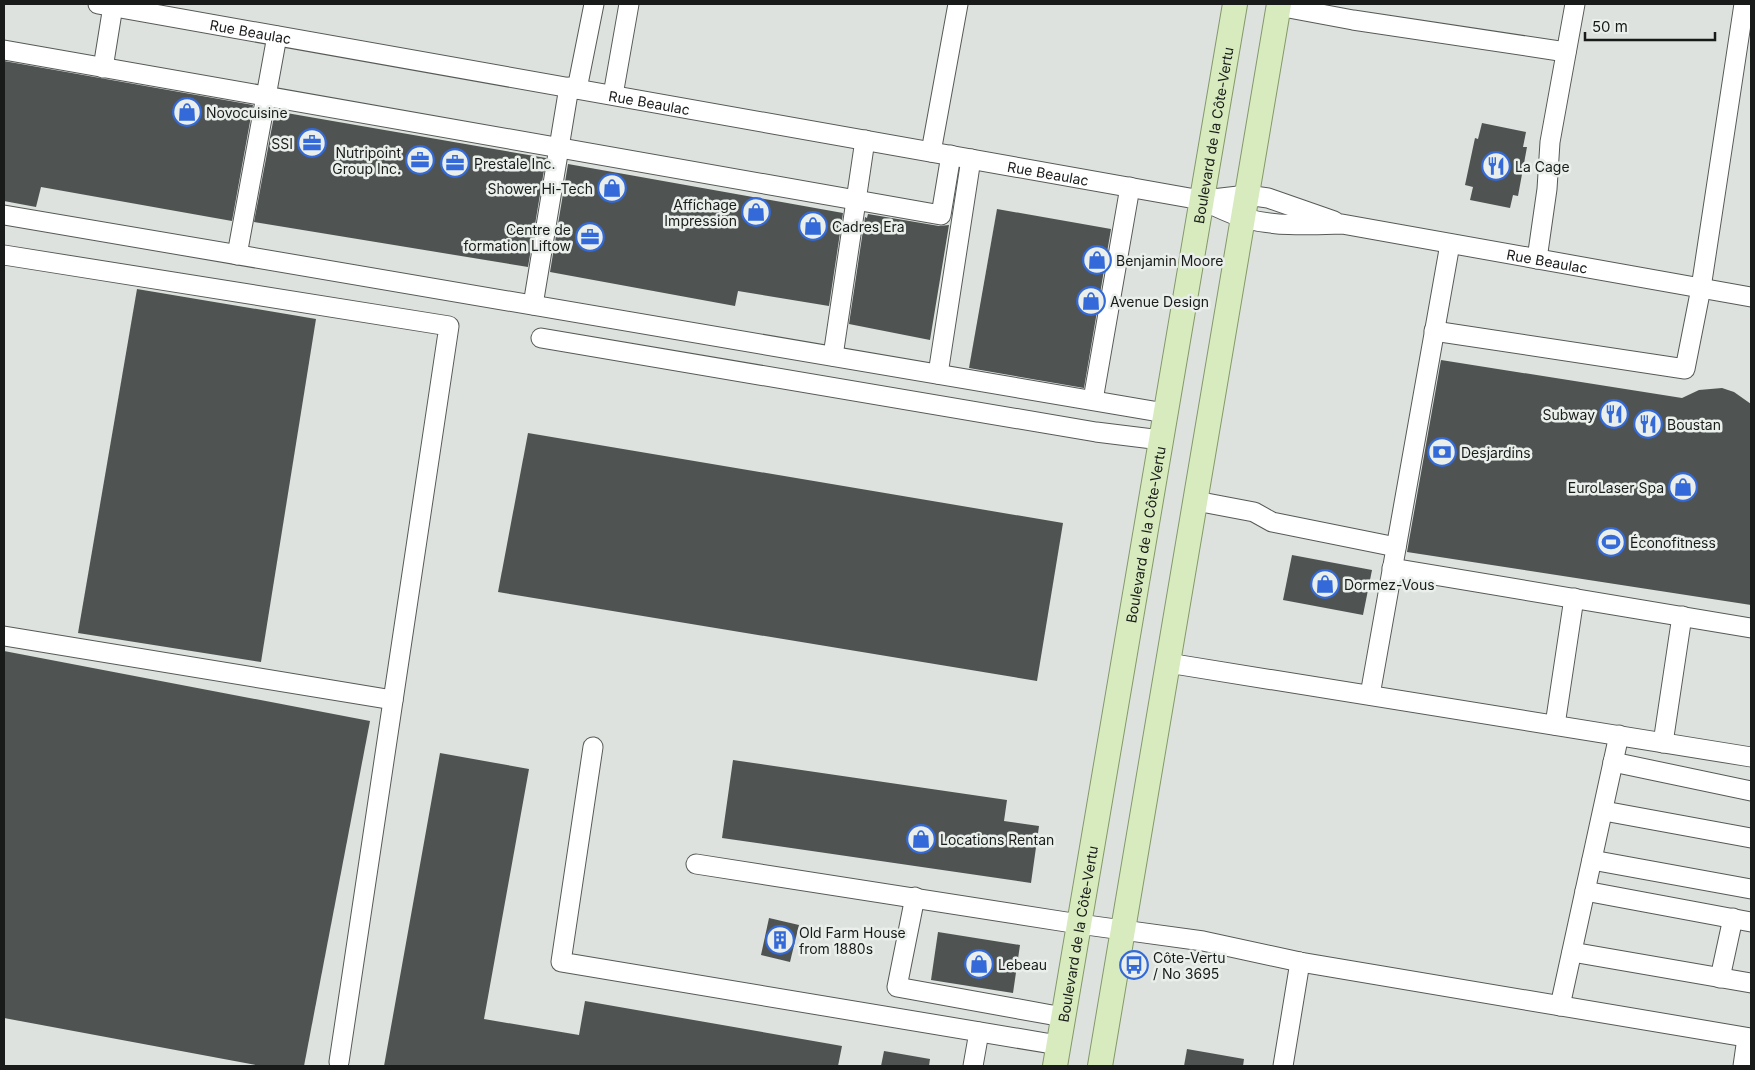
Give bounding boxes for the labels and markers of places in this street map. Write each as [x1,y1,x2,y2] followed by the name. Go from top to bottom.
[172,97,202,127] shop icon: Novocuisine
[206,104,288,121] place label: Novocuisine
[297,128,327,158] office icon: SSI
[271,135,293,152] place label: SSI
[332,144,401,177] place label: Nutripoint Group Inc.
[405,145,435,175] office icon: Nutripoint Group Inc.
[440,148,470,178] office icon: Prestale Inc.
[1481,151,1511,181] restaurant icon: La Cage
[474,155,556,172] place label: Prestale Inc.
[1515,158,1570,175] place label: La Cage
[597,173,627,203] shop icon: Shower Hi-Tech
[487,180,593,197] place label: Shower Hi-Tech
[664,196,737,229] place label: Affichage Impression
[741,197,771,227] shop icon: Affichage Impression
[798,211,828,241] shop icon: Cadres Era
[832,218,905,235] place label: Cadres Era
[464,221,571,254] place label: Centre de formation Liftow
[575,222,605,252] office icon: Centre de formation Liftow
[1082,245,1112,275] shop icon: Benjamin Moore
[1116,252,1223,269] place label: Benjamin Moore
[1076,286,1106,316] shop icon: Avenue Design
[1110,293,1209,310] place label: Avenue Design
[1599,399,1629,429] restaurant icon: Subway
[1542,406,1595,423] place label: Subway
[1633,409,1663,439] restaurant icon: Boustan
[1667,416,1721,433] place label: Boustan
[1427,437,1457,467] bank icon: Desjardins
[1461,444,1531,461] place label: Desjardins
[1668,472,1698,502] shop icon: EuroLaser Spa
[1568,479,1664,496] place label: EuroLaser Spa
[1596,527,1626,557] sports icon: Éconofitness
[1630,534,1716,551] place label: Éconofitness
[1310,569,1340,599] shop icon: Dormez-Vous
[1344,576,1435,593] place label: Dormez-Vous
[906,824,936,854] shop icon: Locations Rentan
[940,831,1054,848] place label: Locations Rentan
[799,924,906,957] place label: Old Farm House from 1880s
[765,925,795,955] building icon: Old Farm House from 1880s
[964,949,994,979] shop icon: Lebeau
[1153,949,1225,982] place label: Côte-Vertu / No 3695
[1119,950,1149,980] bus stop icon: Côte-Vertu / No 3695
[998,956,1047,973] place label: Lebeau

